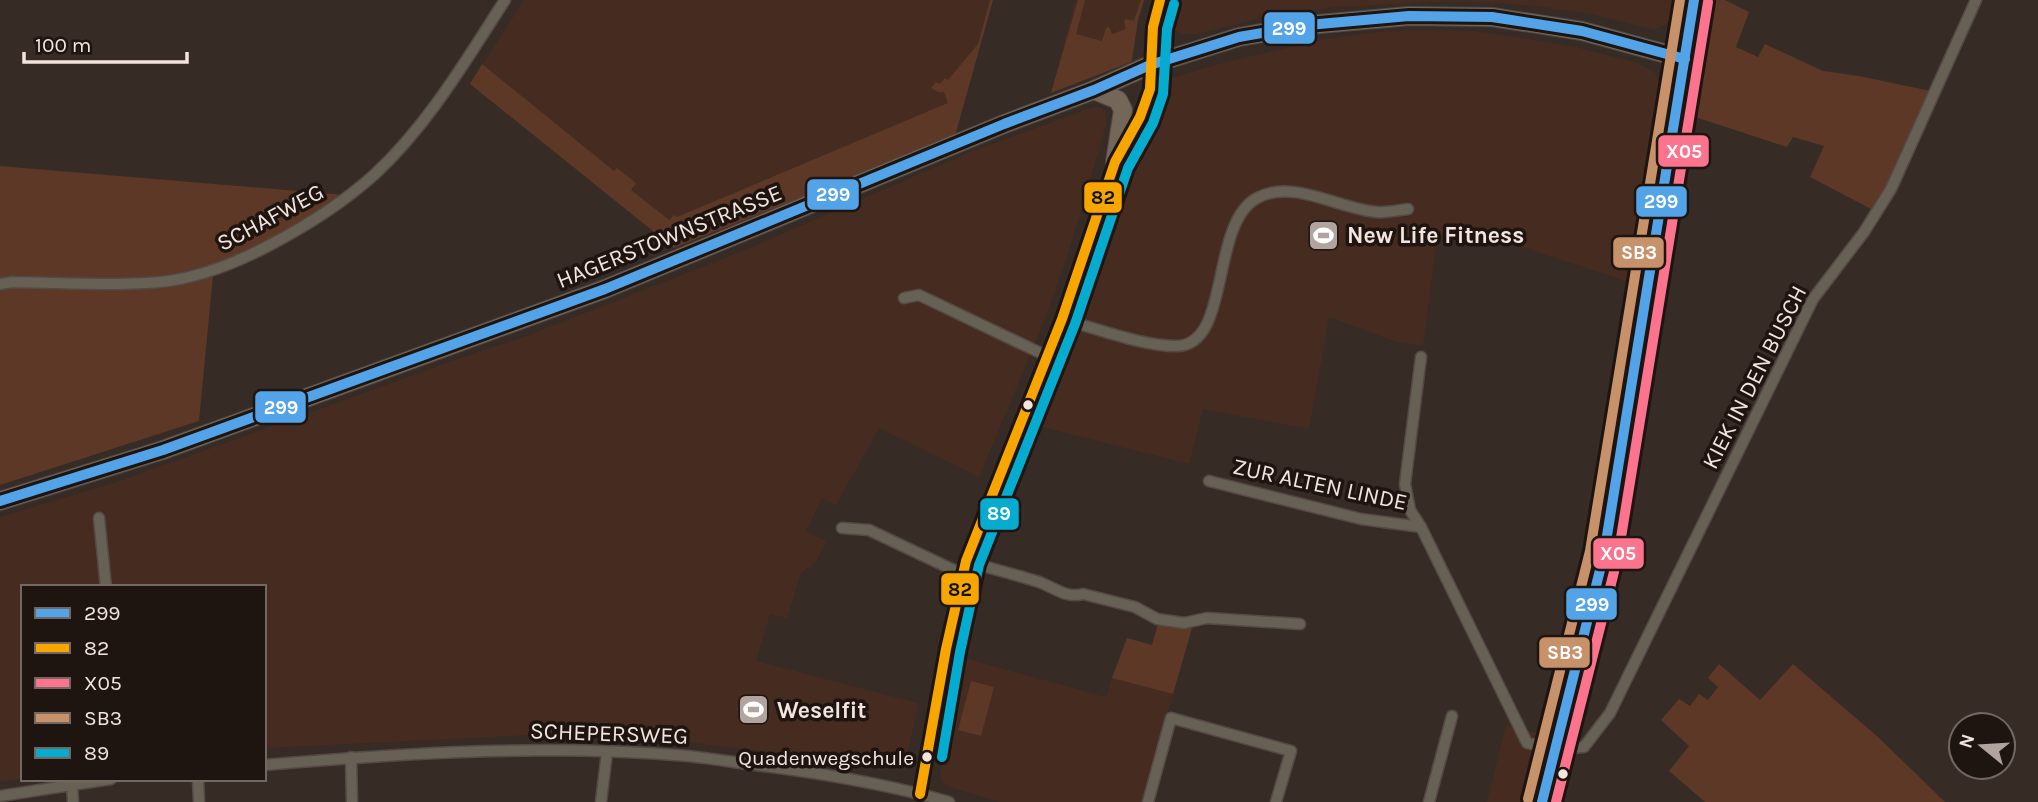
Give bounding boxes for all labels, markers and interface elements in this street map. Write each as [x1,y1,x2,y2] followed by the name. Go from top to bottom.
[1263,11,1316,45] line badge: 299
[1272,18,1306,40] text: 299
[24,21,187,65] scale bar
[35,33,92,57] text: 100 m
[1657,134,1710,168] line badge: X05
[1666,141,1702,163] text: X05
[212,178,328,257] street label: SCHAFWEG
[806,178,860,211] line badge: 299
[553,179,786,294] street label: HAGERSTOWNSTRASSE
[1083,181,1123,214] line badge: 82
[816,184,850,206] text: 299
[1635,185,1688,218] line badge: 299
[1091,187,1115,209] text: 82
[1644,191,1678,213] text: 299
[1307,218,1341,252] sports icon: New Life Fitness
[1347,222,1524,249] place label: New Life Fitness
[1612,236,1665,269] line badge: SB3
[1621,242,1657,264] text: SB3
[1696,281,1812,474] street label: KIEK IN DEN BUSCH
[254,390,307,424] line badge: 299
[264,397,298,419] text: 299
[1021,398,1035,412] unlabelled marker
[1230,453,1410,516] street label: ZUR ALTEN LINDE
[979,497,1020,531] line badge: 89
[987,503,1011,525] text: 89
[1592,537,1645,570] line badge: X05
[1600,543,1636,565] text: X05
[940,572,980,606] line badge: 82
[948,579,972,601] text: 82
[21,585,266,781] legend
[1565,587,1618,621] line badge: 299
[1575,594,1609,616] text: 299
[84,601,121,625] text: 299
[84,636,109,660] text: 82
[1538,636,1591,669] line badge: SB3
[1547,642,1583,664] text: SB3
[84,671,122,695] text: X05
[737,693,771,727] sports icon: Weselfit
[777,697,866,724] place label: Weselfit
[84,706,122,730] text: SB3
[1947,711,2017,781] north arrow
[529,717,689,750] street label: SCHEPERSWEG
[1954,731,1979,751] text: N
[84,741,109,765] text: 89
[738,746,914,770] place label: Quadenwegschule
[920,750,934,764] marker: Quadenwegschule
[1556,767,1570,781] unlabelled marker

